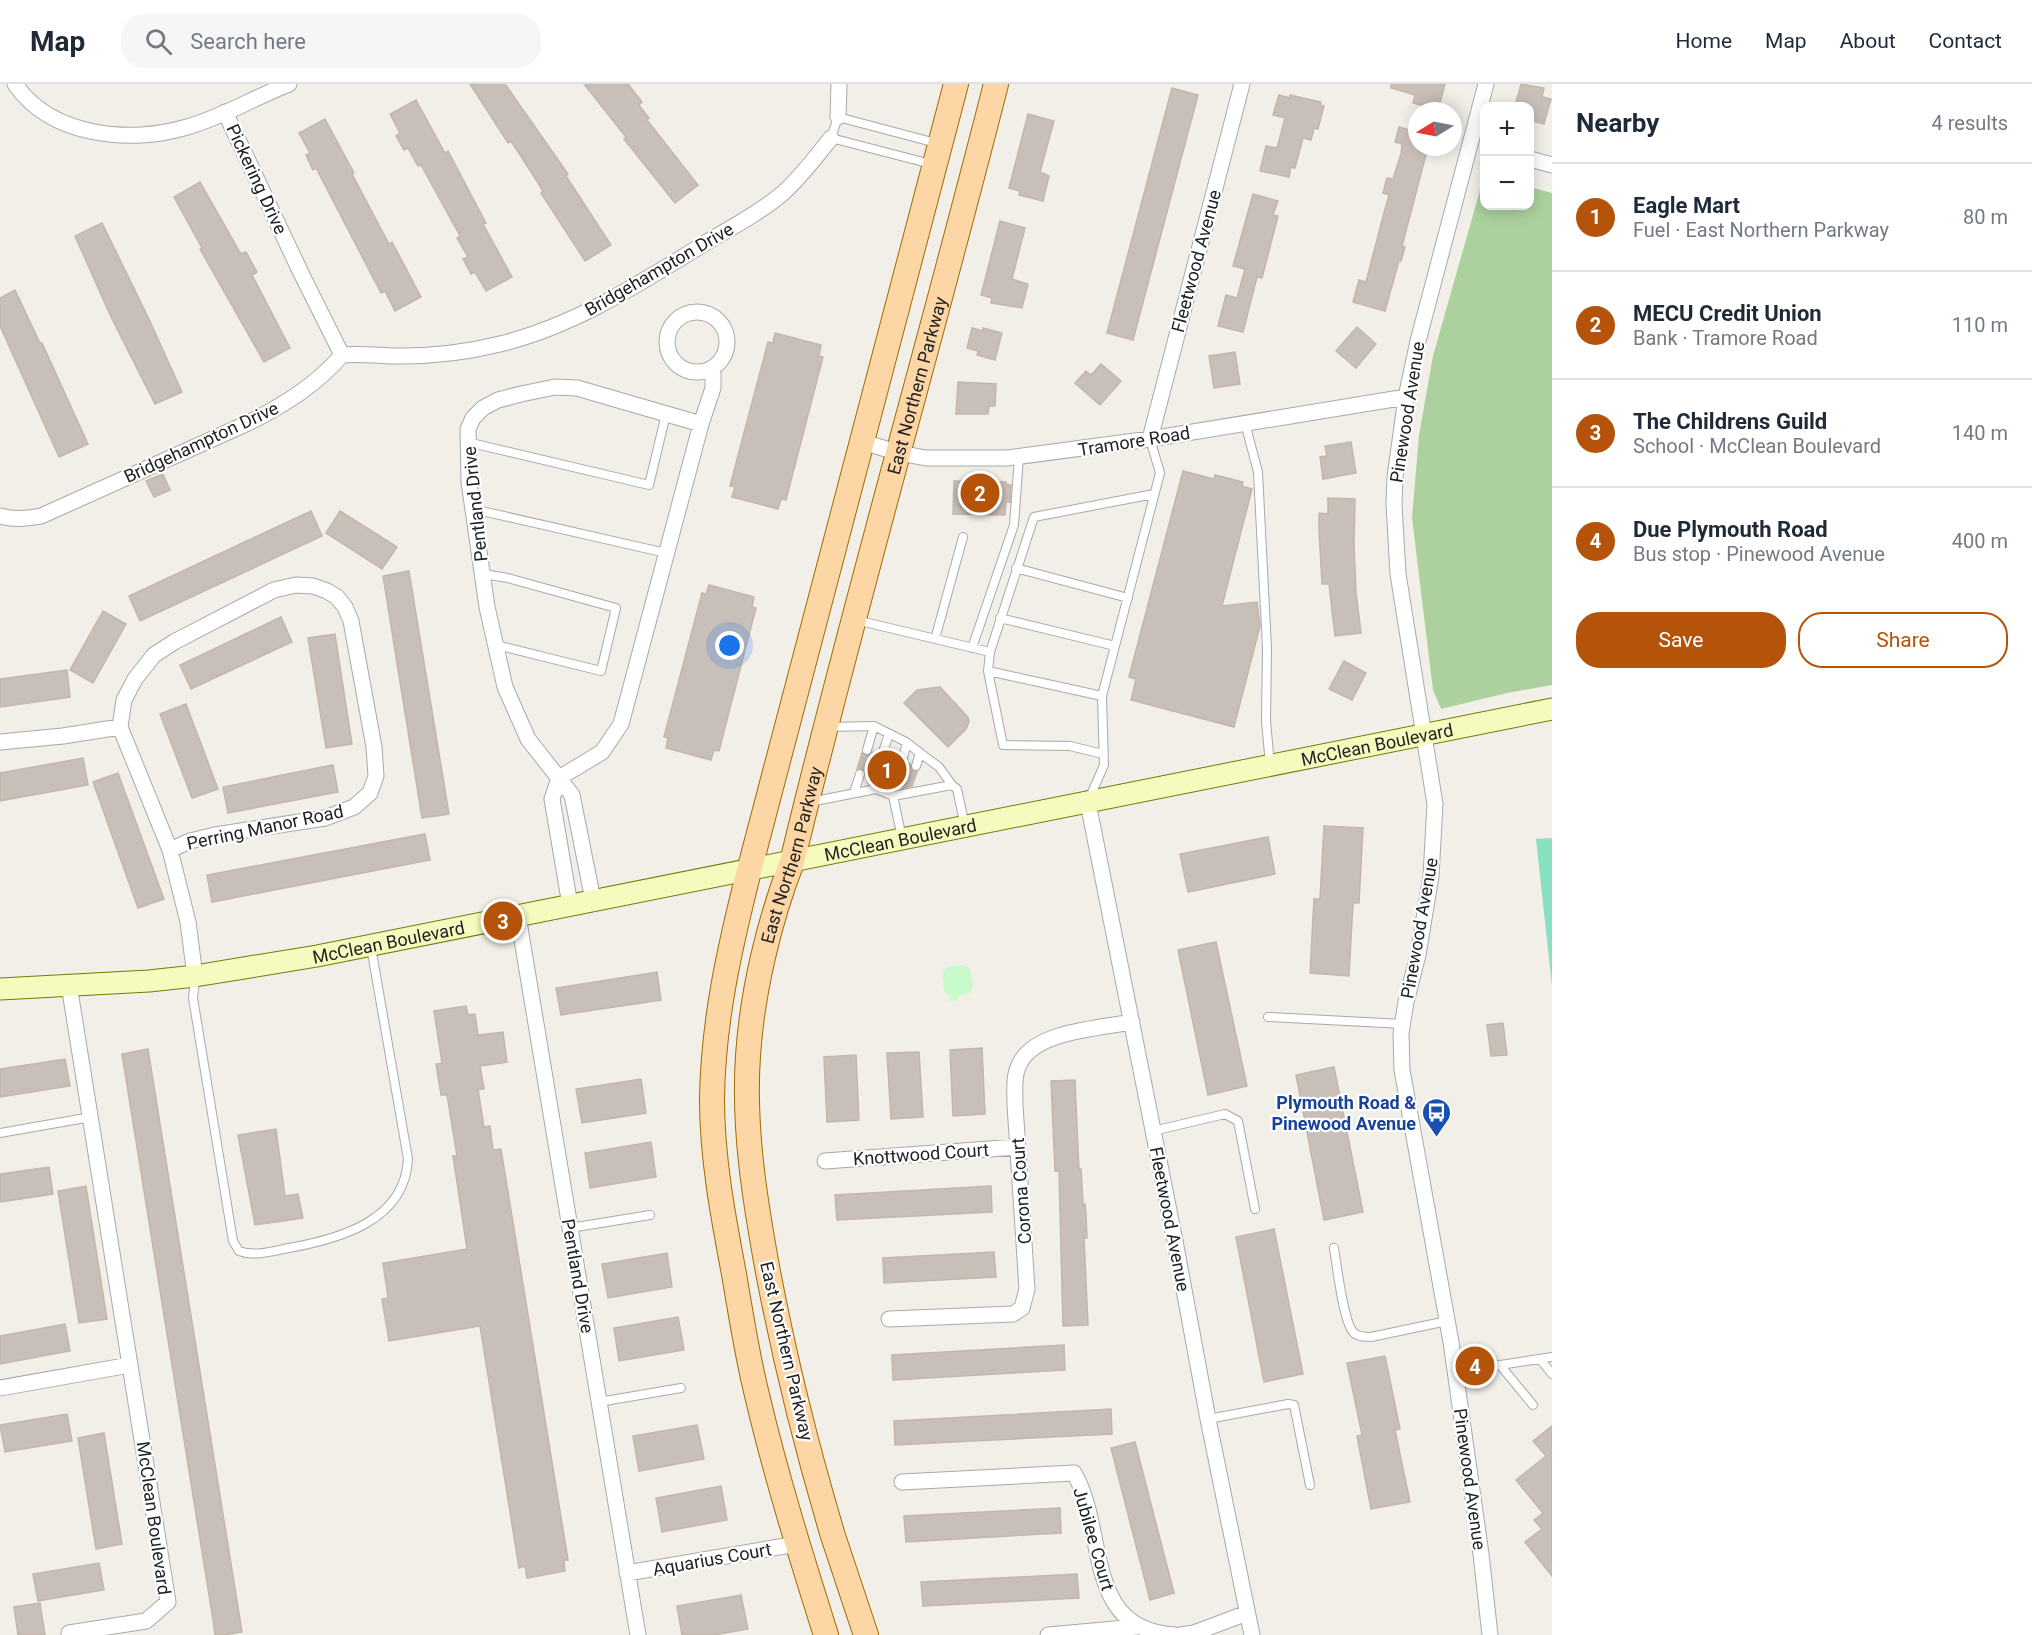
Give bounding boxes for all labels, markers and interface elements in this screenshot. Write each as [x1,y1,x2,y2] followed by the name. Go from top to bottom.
[121,14,541,68] search box
[30,25,85,58] text: Map
[142,25,175,58] icon: search
[190,29,306,54] text: Search here
[1676,29,1732,53] text: Home
[1765,29,1807,53] text: Map
[1840,29,1896,53] text: About
[1929,29,2002,53] text: Contact
[1408,102,1462,156] north arrow
[1480,102,1534,210] map controls
[1480,102,1534,156] button: +
[1576,108,1659,138] text: Nearby
[1932,111,2008,135] text: 4 results
[222,121,292,237] street label: Pickering Drive
[1480,156,1534,210] button: −
[1167,187,1225,335] street label: Fleetwood Avenue
[1633,193,1740,218] text: Eagle Mart
[1590,205,1601,229] text: 1
[1963,205,2008,229] text: 80 m
[581,218,737,320] street label: Bridgehampton Drive
[1633,218,1889,242] text: Fuel · East Northern Parkway
[882,294,950,477] street label: East Northern Parkway
[1633,301,1822,326] text: MECU Credit Union
[1590,313,1601,337] text: 2
[1952,313,2008,337] text: 110 m
[1633,326,1818,350] text: Bank · Tramore Road
[1385,340,1429,484] street label: Pinewood Avenue
[120,397,282,487] street label: Bridgehampton Drive
[1633,409,1827,434] text: The Childrens Guild
[1590,421,1601,445] text: 3
[1952,421,2008,445] text: 140 m
[1077,422,1191,460] street label: Tramore Road
[1633,434,1881,458] text: School · McClean Boulevard
[459,445,491,563] street label: Pentland Drive
[960,470,1000,516] pin: 2
[1633,517,1828,542] text: Due Plymouth Road
[1590,529,1601,553] text: 4
[1952,529,2008,553] text: 400 m
[1633,542,1885,566] text: Bus stop · Pinewood Avenue
[1576,612,1786,668] button: Save
[1798,612,2008,668] button: Share
[715,631,744,660] your location
[1299,719,1455,769] street label: McClean Boulevard
[868,748,906,792] pin: 1
[756,764,826,946] street label: East Northern Parkway
[185,800,345,854] street label: Perring Manor Road
[822,814,978,865] street label: McClean Boulevard
[1396,856,1442,1000] street label: Pinewood Avenue
[484,898,522,944] pin: 3
[311,916,466,967] street label: McClean Boulevard
[1271,1092,1416,1134] place label: Plymouth Road & Pinewood Avenue
[1421,1096,1453,1138] bus stop icon: Plymouth Road & Pinewood Avenue
[1007,1137,1035,1245] street label: Corona Court
[852,1139,990,1169] street label: Knottwood Court
[1146,1145,1194,1293] street label: Fleetwood Avenue
[558,1217,598,1335] street label: Pentland Drive
[756,1259,818,1443] street label: East Northern Parkway
[1456,1344,1494,1388] pin: 4
[1450,1407,1490,1551] street label: Pinewood Avenue
[133,1440,175,1596] street label: McClean Boulevard
[1069,1485,1119,1593] street label: Jubilee Court
[651,1538,773,1580] street label: Aquarius Court

